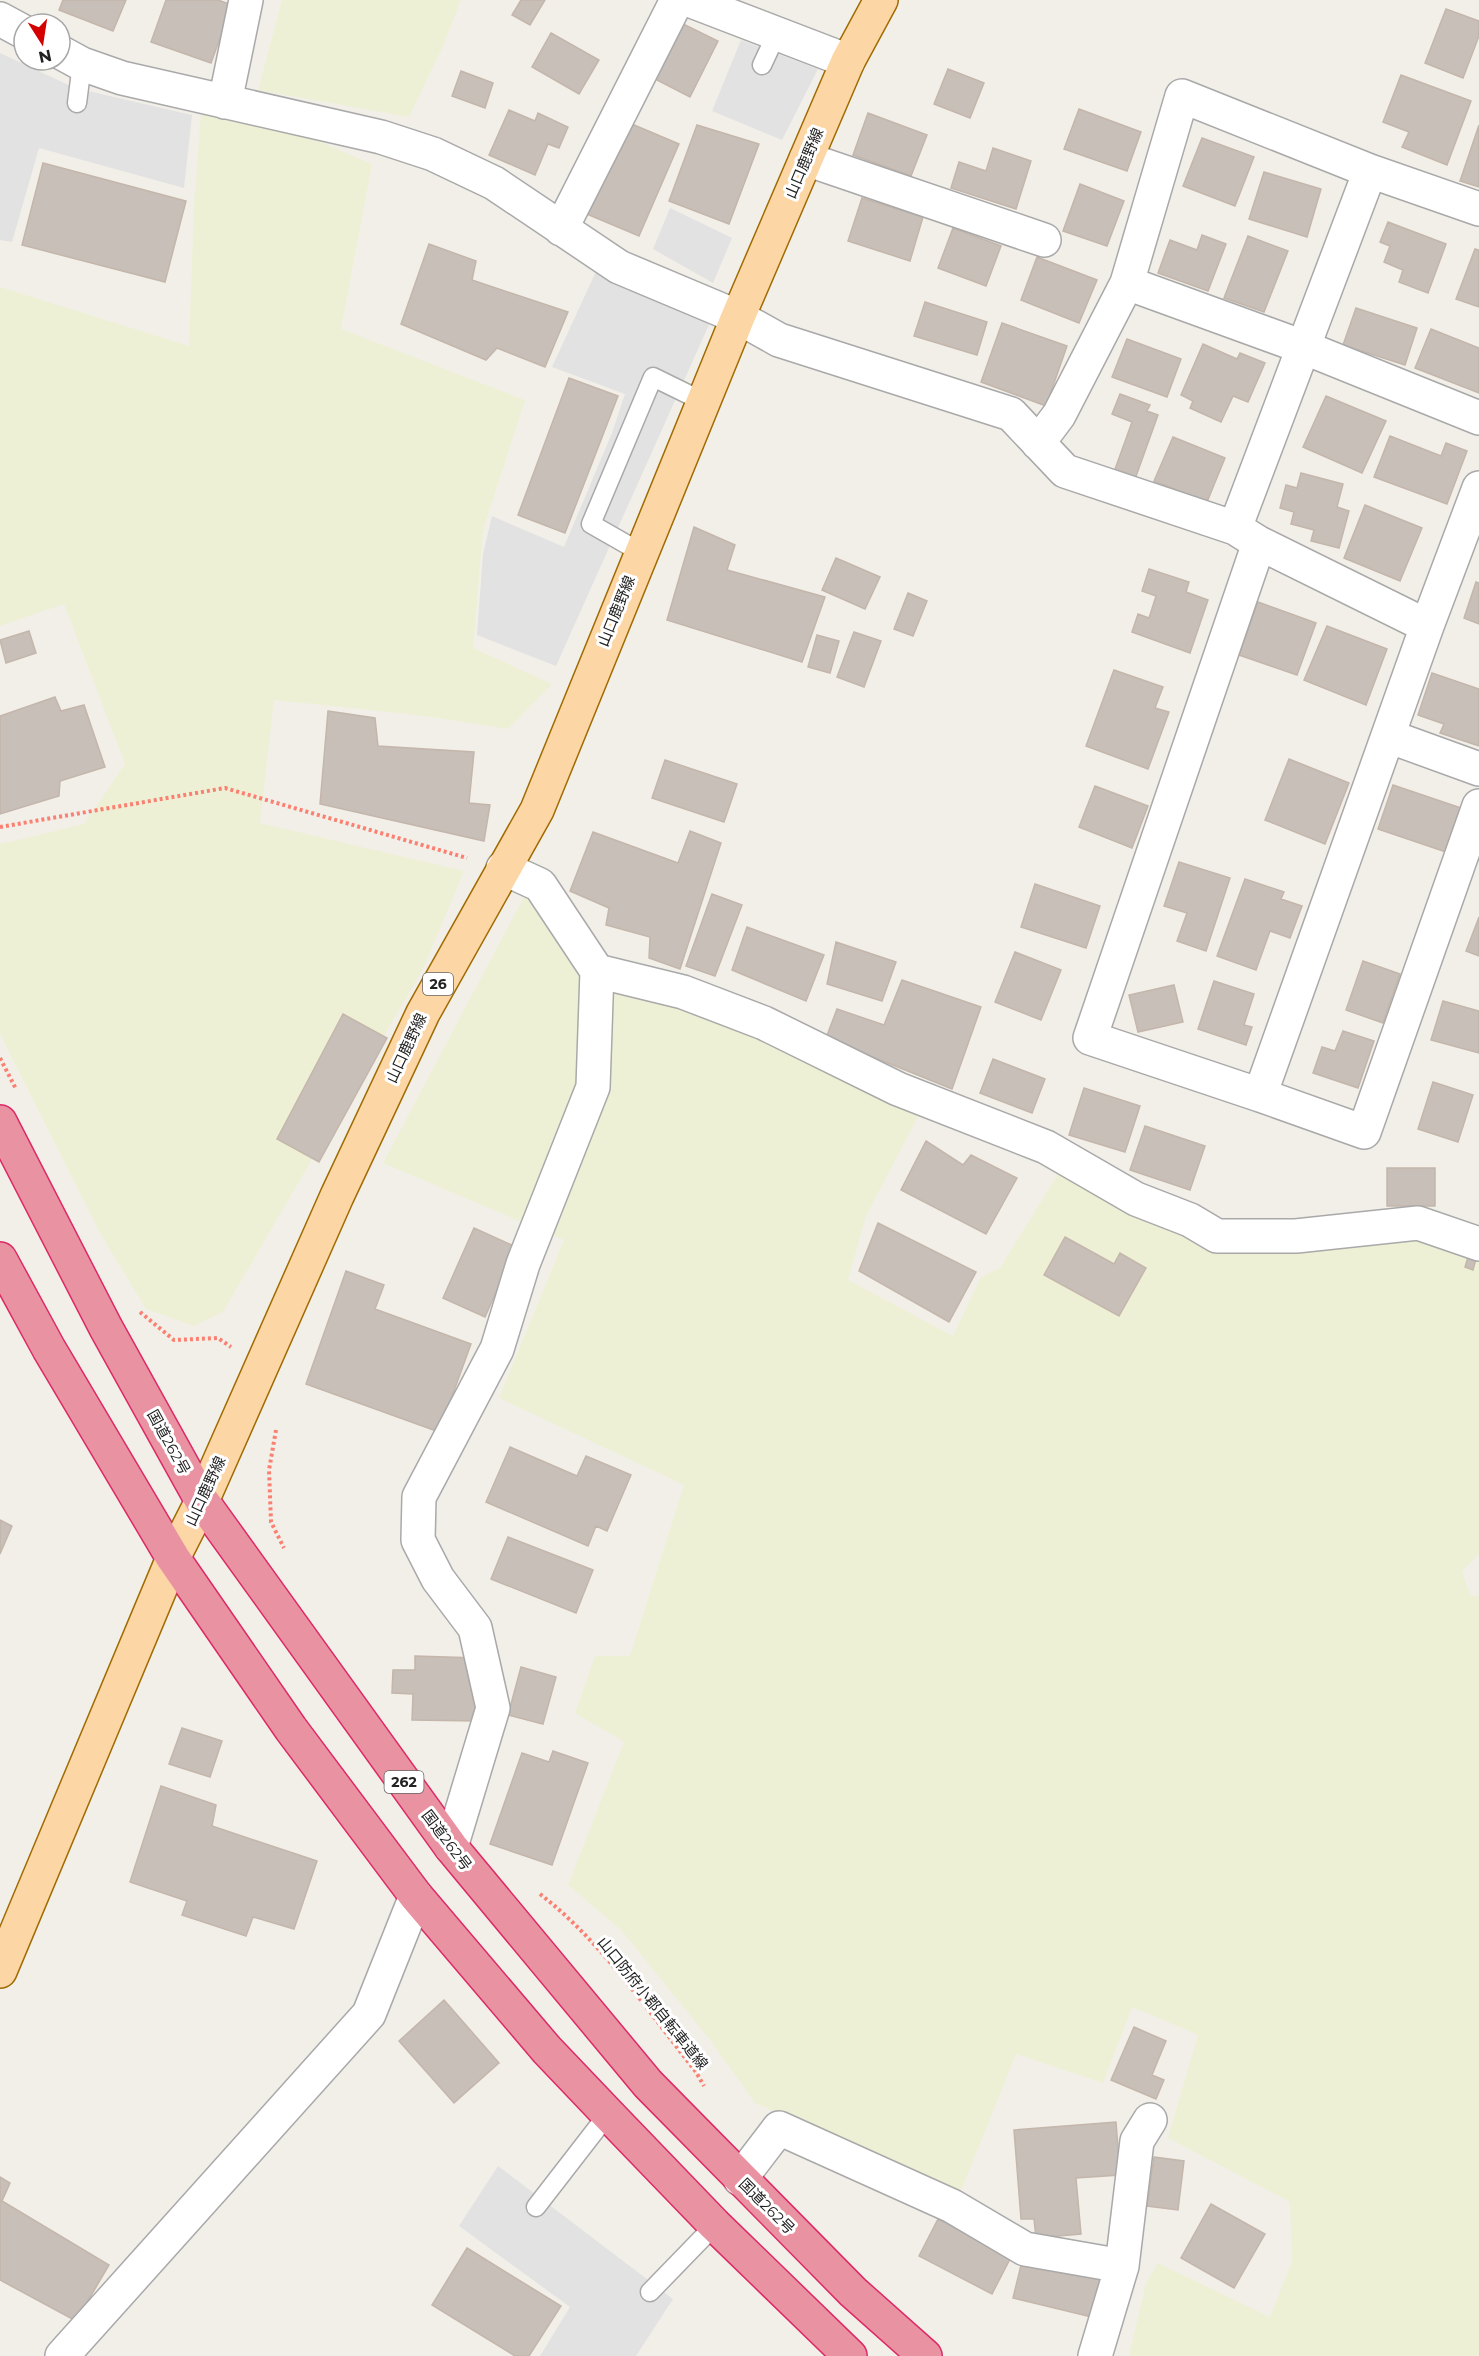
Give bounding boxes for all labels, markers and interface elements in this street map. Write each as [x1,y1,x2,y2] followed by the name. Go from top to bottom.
[12,12,72,72] north arrow
[37,46,53,67] text: N
[781,125,827,201] street label: 山口鹿野線
[593,573,639,649] street label: 山口鹿野線
[423,973,453,995] road number: 26
[382,1010,430,1086] street label: 山口鹿野線
[143,1406,195,1478] street label: 国道262号
[181,1453,229,1529] street label: 山口鹿野線
[384,1771,424,1793] road number: 262
[418,1806,476,1874] street label: 国道262号
[594,1933,712,2073] street label: 山口防府小郡自転車道線
[735,2174,799,2238] street label: 国道262号

